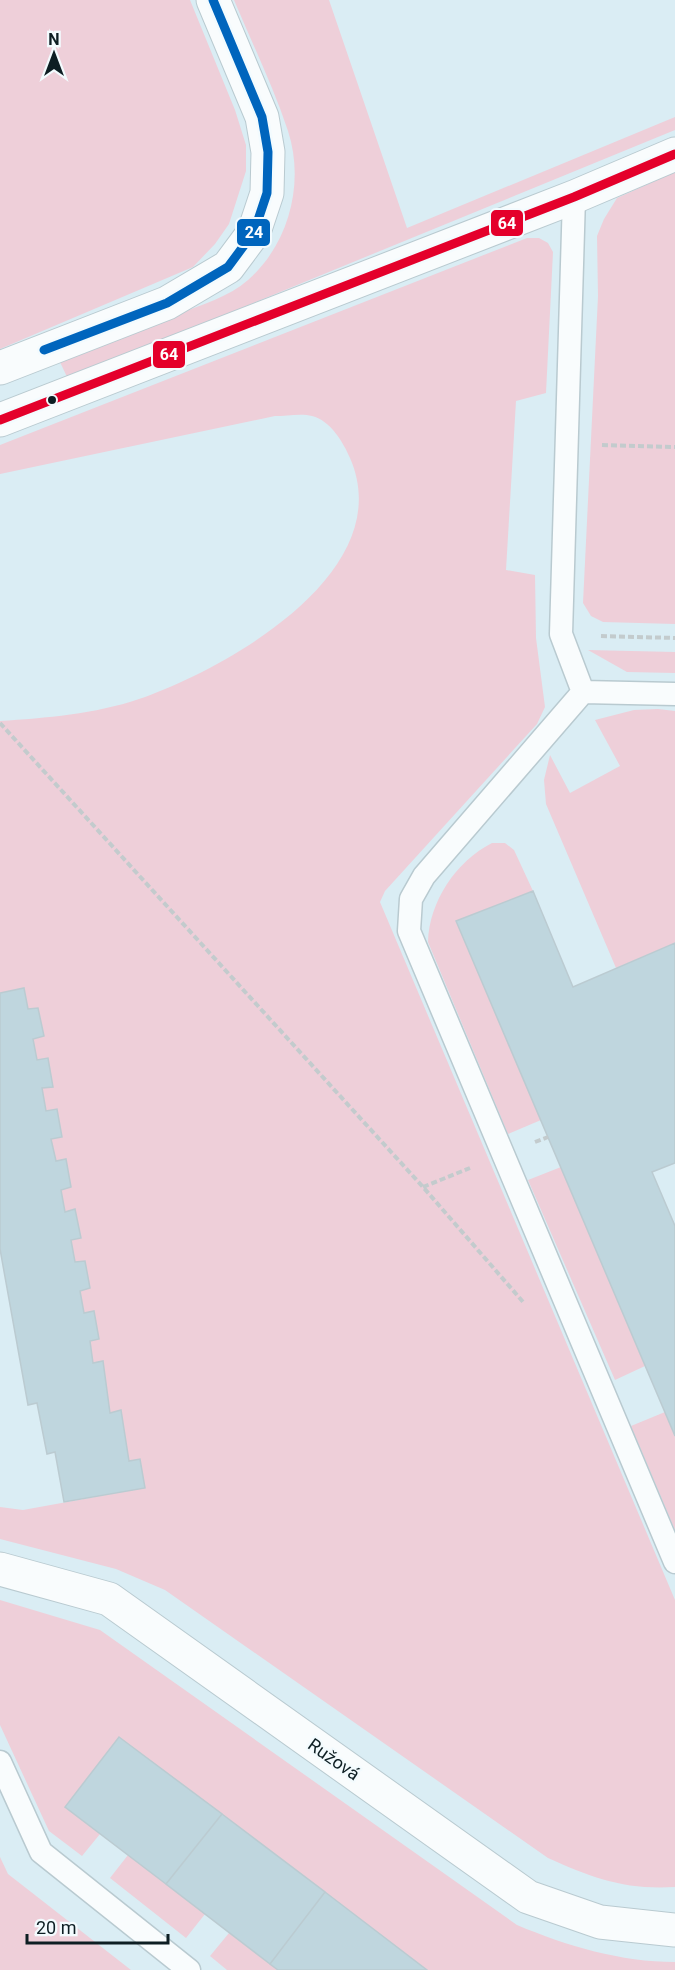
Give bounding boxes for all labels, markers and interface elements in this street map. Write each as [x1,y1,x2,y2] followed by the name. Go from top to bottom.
[24,24,84,84] north arrow
[48,30,60,49] text: N
[490,209,524,237] line badge: 64
[498,214,516,233] text: 64
[236,218,271,247] line badge: 24
[245,223,263,242] text: 24
[152,340,186,369] line badge: 64
[160,345,178,364] text: 64
[46,394,58,406] unlabelled marker
[304,1734,364,1784] street label: Ružová
[27,1907,168,1945] scale bar
[36,1917,76,1938] text: 20 m

